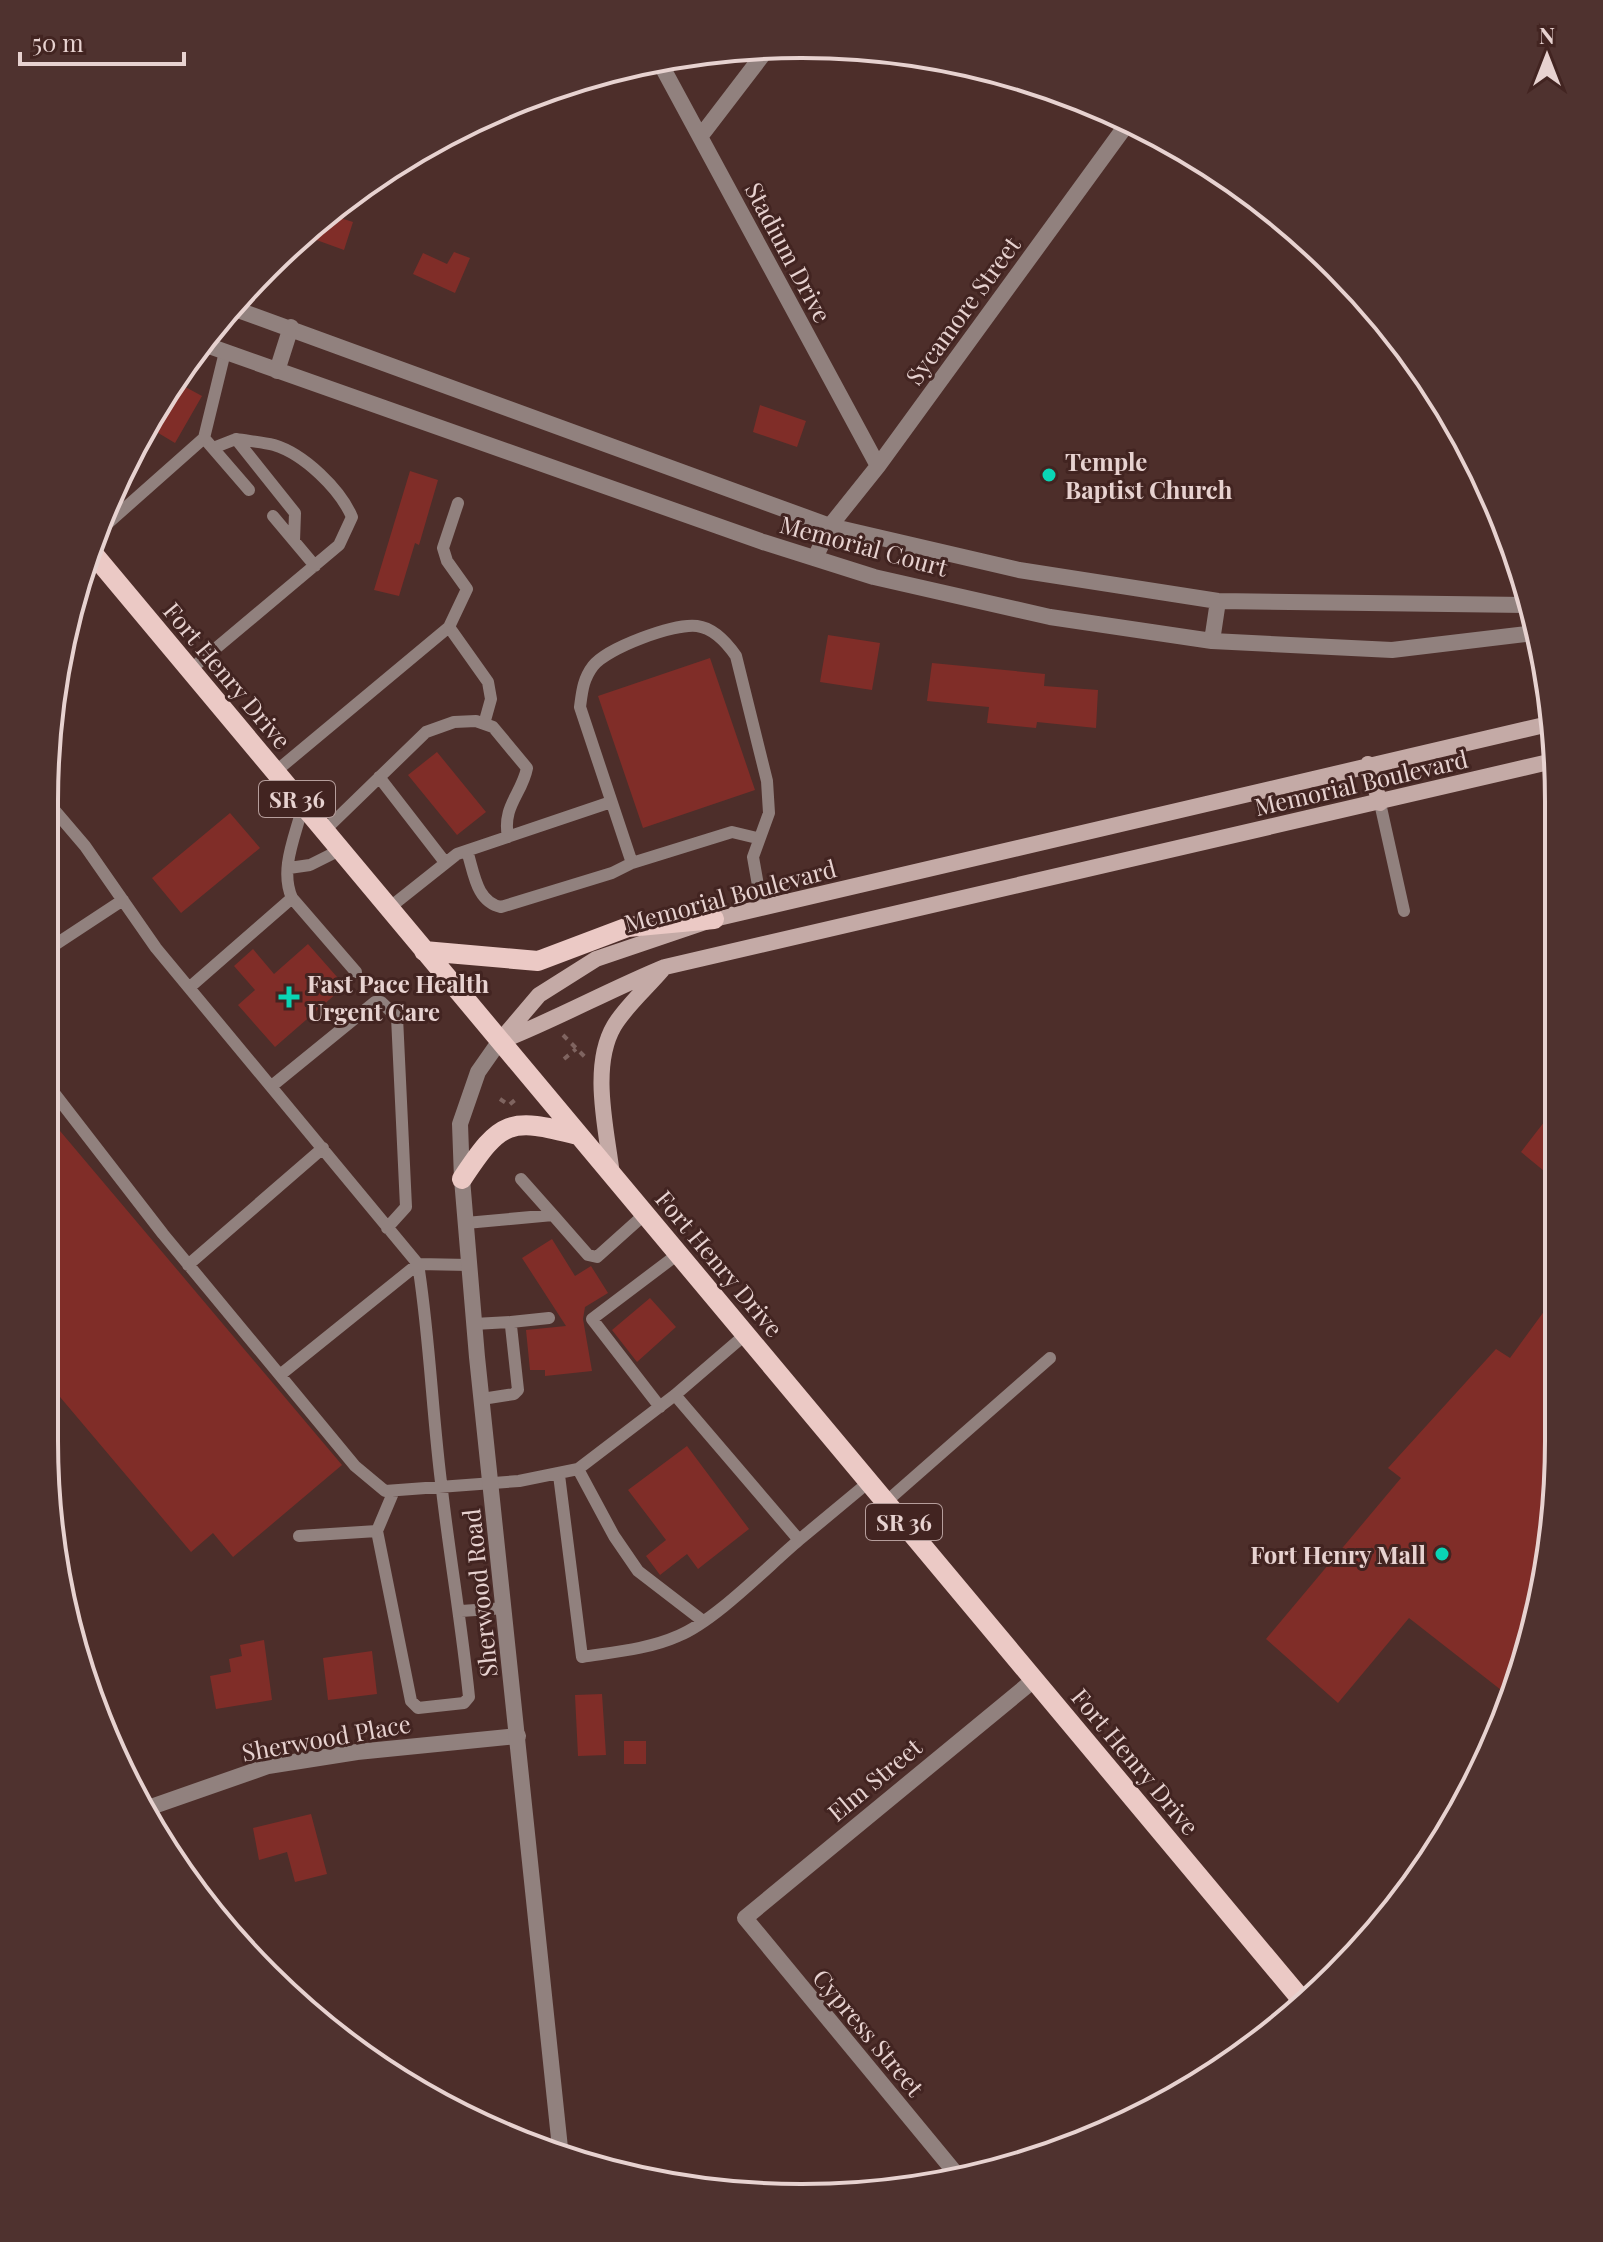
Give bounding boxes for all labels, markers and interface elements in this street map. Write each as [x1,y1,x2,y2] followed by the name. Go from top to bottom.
[20,16,184,66] scale bar
[1507,16,1587,96] north arrow
[1539,20,1555,50] text: N
[32,26,84,58] text: 50 m
[739,176,839,328] street label: Stadium Drive
[897,229,1027,390] street label: Sycamore Street
[1065,445,1233,505] place label: Temple Baptist Church
[1040,466,1058,484] marker: Temple Baptist Church
[777,507,952,583] street label: Memorial Court
[157,595,299,755] street label: Fort Henry Drive
[1251,742,1471,822] street label: Memorial Boulevard
[259,781,335,817] road number: SR 36
[621,851,839,939] street label: Memorial Boulevard
[307,967,490,1027] place label: Fast Pace Health Urgent Care
[278,986,300,1008] marker: Fast Pace Health Urgent Care
[649,1183,791,1343] street label: Fort Henry Drive
[866,1504,942,1540] road number: SR 36
[454,1507,504,1679] street label: Sherwood Road
[1250,1538,1427,1570] place label: Fort Henry Mall
[1433,1545,1451,1563] marker: Fort Henry Mall
[1065,1681,1207,1841] street label: Fort Henry Drive
[239,1706,413,1768] street label: Sherwood Place
[820,1730,928,1828] street label: Elm Street
[806,1962,932,2103] street label: Cypress Street

